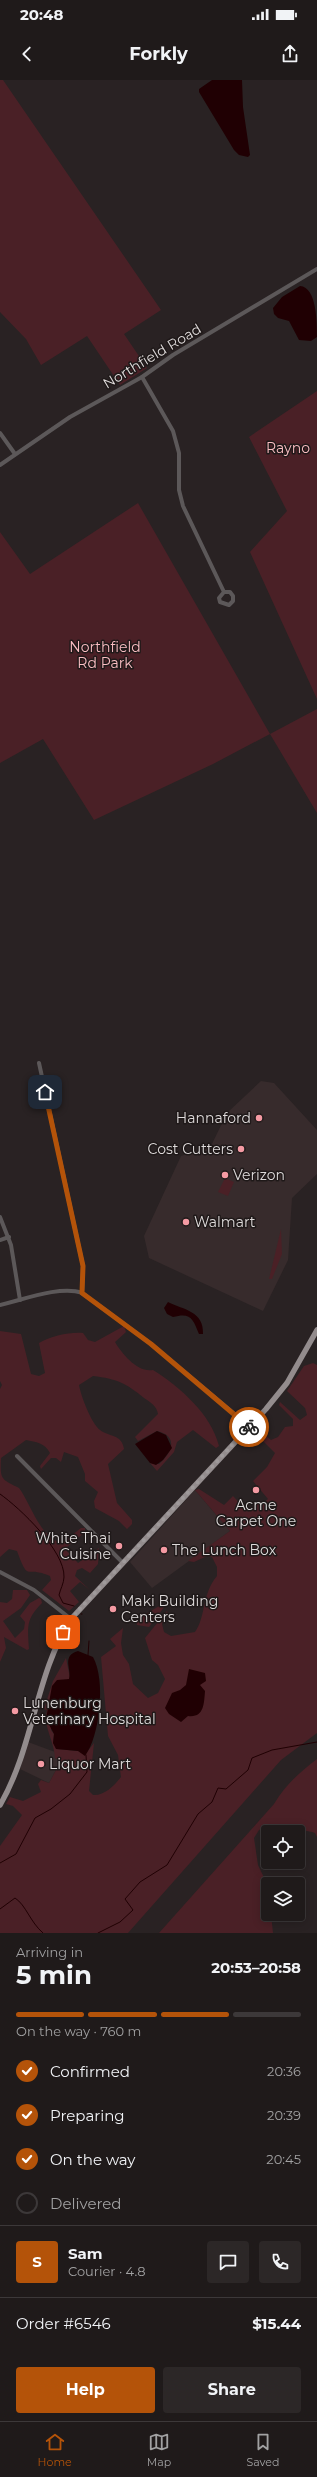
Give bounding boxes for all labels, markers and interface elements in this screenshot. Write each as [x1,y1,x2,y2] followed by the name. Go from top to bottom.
[20,5,63,24] text: 20:48
[16,43,38,65] icon: back
[129,43,188,65] text: Forkly
[279,43,301,65] icon: share
[100,320,204,392] street label: Northfield Road
[266,439,310,457] park label: Rayno
[69,638,141,672] park label: Northfield Rd Park
[28,1075,62,1109] pin
[34,1081,56,1103] icon: home
[176,1109,251,1127] place label: Hannaford
[254,1113,264,1123] marker: Hannaford
[148,1140,233,1158] place label: Cost Cutters
[236,1144,246,1154] marker: Cost Cutters
[233,1166,285,1184] place label: Verizon
[220,1170,230,1180] marker: Verizon
[194,1213,256,1231] place label: Walmart
[181,1217,191,1227] marker: Walmart
[229,1407,269,1447] courier
[238,1416,260,1438] icon: bike
[251,1485,261,1495] marker: Acme Carpet One
[216,1496,296,1530] place label: Acme Carpet One
[36,1529,111,1563] place label: White Thai Cuisine
[114,1541,124,1551] marker: White Thai Cuisine
[172,1541,277,1559] place label: The Lunch Box
[159,1545,169,1555] marker: The Lunch Box
[121,1592,218,1626] place label: Maki Building Centers
[108,1604,118,1614] marker: Maki Building Centers
[46,1615,80,1649] pin
[52,1621,74,1643] icon: bag
[23,1694,156,1728] place label: Lunenburg Veterinary Hospital
[10,1706,20,1716] marker: Lunenburg Veterinary Hospital
[49,1755,131,1773] place label: Liquor Mart
[36,1759,46,1769] marker: Liquor Mart
[261,1825,305,1921] map controls
[261,1825,305,1869] button: locate
[261,1877,305,1921] button: layers
[16,1944,83,1960] text: Arriving in
[211,1958,301,1977] text: 20:53–20:58
[16,1959,92,1991] text: 5 min
[16,2023,141,2039] text: On the way · 760 m
[16,2060,38,2082] icon: check
[50,2062,130,2081] text: Confirmed
[267,2063,301,2079] text: 20:36
[16,2104,38,2126] icon: check
[50,2106,125,2125] text: Preparing
[267,2107,301,2123] text: 20:39
[16,2148,38,2170] icon: check
[50,2150,135,2169] text: On the way
[266,2151,301,2167] text: 20:45
[50,2194,122,2213] text: Delivered
[207,2241,249,2283] button: chat
[259,2241,301,2283] button: phone
[68,2244,103,2263] text: Sam
[32,2252,42,2271] text: S
[68,2263,146,2279] text: Courier · 4.8
[16,2314,111,2333] text: Order #6546
[252,2314,301,2333] text: $15.44
[16,2367,155,2413] button: Help
[163,2367,301,2413] button: Share
[38,2431,72,2469] tab: Home
[147,2431,171,2469] tab: Map
[246,2431,279,2469] tab: Saved

